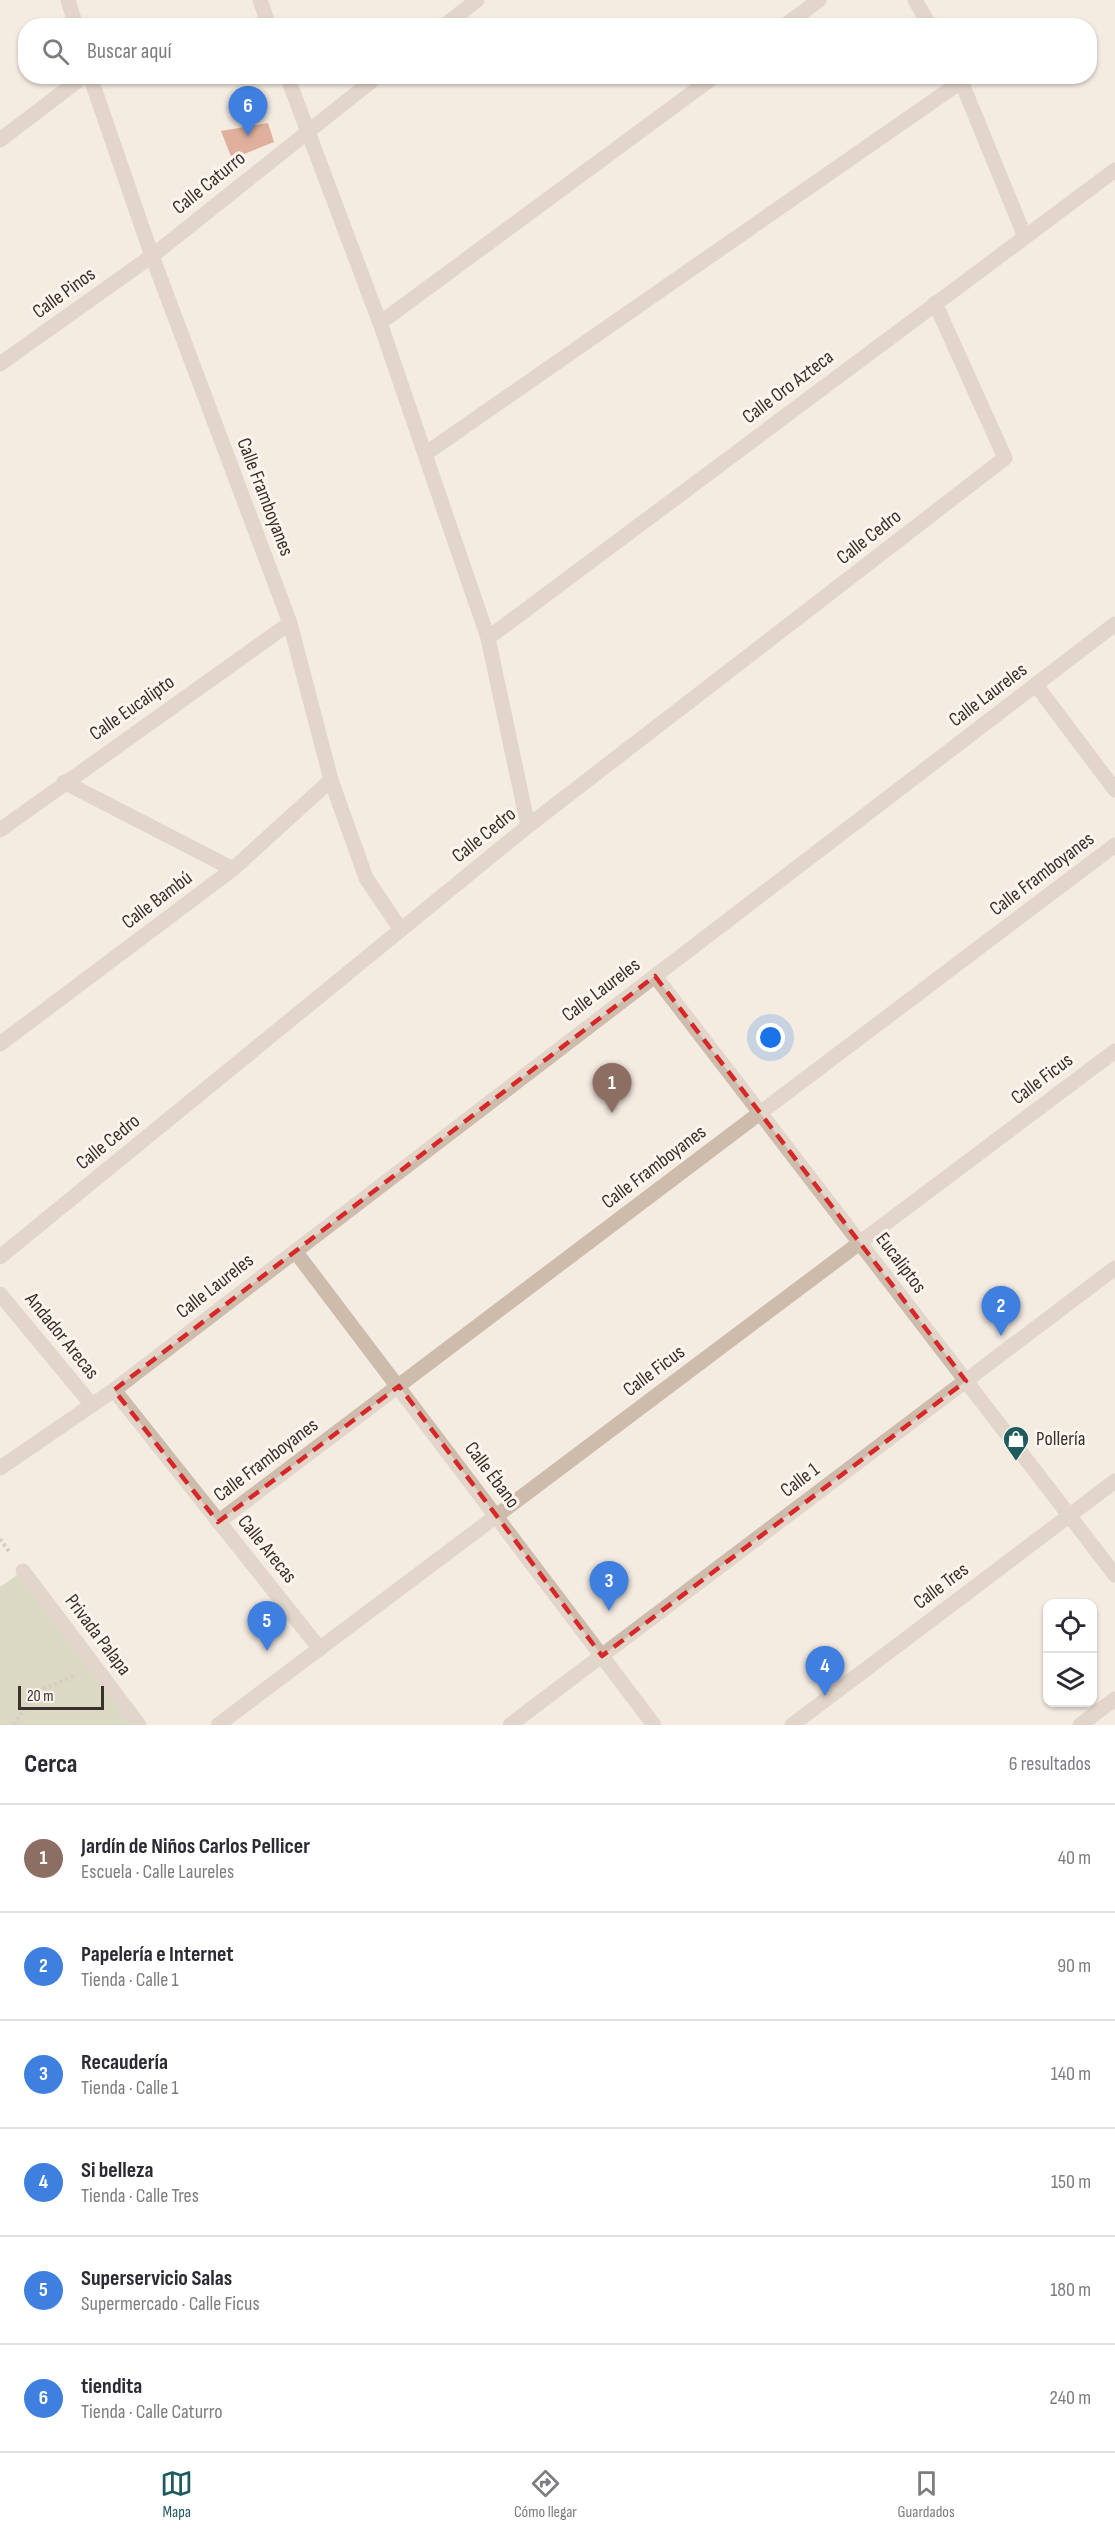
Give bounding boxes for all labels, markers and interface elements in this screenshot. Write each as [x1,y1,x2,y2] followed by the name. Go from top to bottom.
[18,18,1097,84] search box
[39,35,72,68] icon: search
[87,38,172,65] text: Buscar aquí
[228,86,268,136] pin: 6
[168,146,250,220] street label: Calle Caturro
[28,262,100,324] street label: Calle Pinos
[738,345,838,429] street label: Calle Oro Azteca
[231,435,299,559] street label: Calle Framboyanes
[832,504,906,570] street label: Calle Cedro
[944,658,1032,732] street label: Calle Laureles
[85,670,179,746] street label: Calle Eucalipto
[447,802,521,868] street label: Calle Cedro
[985,827,1099,921] street label: Calle Framboyanes
[117,866,197,934] street label: Calle Bambú
[557,953,645,1027] street label: Calle Laureles
[756,1023,785,1052] your location
[1006,1048,1078,1110] street label: Calle Ficus
[592,1064,632,1113] pin: 1
[71,1109,145,1175] street label: Calle Cedro
[597,1120,711,1214] street label: Calle Framboyanes
[870,1228,932,1298] street label: Eucaliptos
[172,1248,258,1324] street label: Calle Laureles
[982,1286,1020,1336] pin: 2
[19,1287,104,1384] street label: Andador Arecas
[618,1340,690,1402] street label: Calle Ficus
[209,1413,323,1507] street label: Calle Framboyanes
[1001,1424,1031,1462] shop icon: Pollería
[1036,1427,1085,1451] place label: Pollería
[459,1437,525,1513] street label: Calle Ébano
[776,1458,824,1502] street label: Calle 1
[232,1510,302,1588] street label: Calle Arecas
[909,1557,973,1615] street label: Calle Tres
[590,1562,628,1611] pin: 3
[60,1590,136,1680] street label: Privada Palapa
[1043,1599,1097,1707] map controls
[1043,1599,1097,1653] button: locate
[248,1602,286,1651] pin: 5
[806,1646,844,1696] pin: 4
[1043,1653,1097,1707] button: layers
[18,1683,104,1710] scale bar
[27,1687,54,1706] text: 20 m
[24,1749,77,1780] text: Cerca
[1009,1752,1091,1776] text: 6 resultados
[81,1833,310,1860] text: Jardín de Niños Carlos Pellicer
[40,1846,47,1870] text: 1
[1058,1846,1091,1870] text: 40 m
[81,1860,234,1884] text: Escuela · Calle Laureles
[81,1941,234,1968] text: Papelería e Internet
[39,1954,48,1978] text: 2
[1057,1954,1091,1978] text: 90 m
[81,1968,179,1992] text: Tienda · Calle 1
[81,2049,168,2076] text: Recaudería
[39,2062,48,2086] text: 3
[1051,2062,1091,2086] text: 140 m
[81,2076,179,2100] text: Tienda · Calle 1
[81,2157,154,2184] text: Si belleza
[39,2170,48,2194] text: 4
[1051,2170,1091,2194] text: 150 m
[81,2184,199,2208] text: Tienda · Calle Tres
[81,2265,232,2292] text: Superservicio Salas
[39,2278,48,2302] text: 5
[1050,2278,1091,2302] text: 180 m
[81,2292,260,2316] text: Supermercado · Calle Ficus
[81,2373,142,2400] text: tiendita
[39,2386,48,2410] text: 6
[1050,2386,1091,2410] text: 240 m
[81,2400,223,2424] text: Tienda · Calle Caturro
[160,2467,193,2522] tab: Mapa
[514,2467,577,2522] tab: Cómo llegar
[898,2467,955,2522] tab: Guardados

